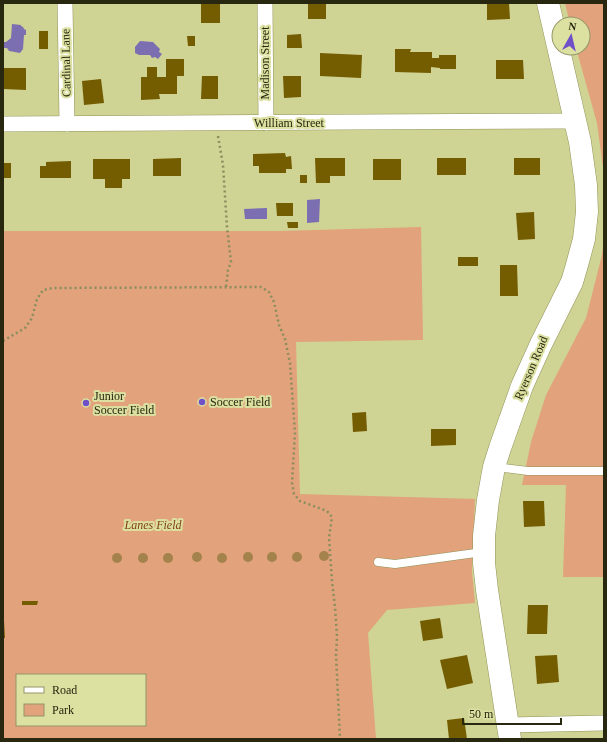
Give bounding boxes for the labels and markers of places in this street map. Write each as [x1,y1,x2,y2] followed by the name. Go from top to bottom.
[94,389,154,417] place label: Junior Soccer Field
[210,395,270,409] place label: Soccer Field
[197,397,207,407] marker: Soccer Field
[81,398,91,408] marker: Junior Soccer Field

